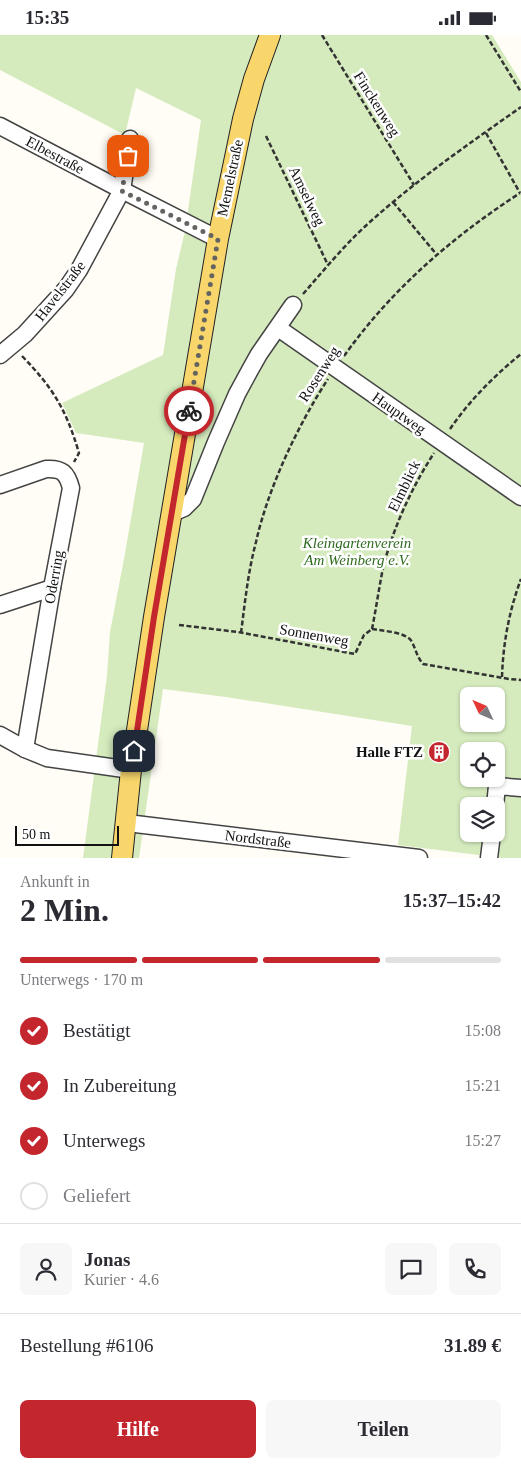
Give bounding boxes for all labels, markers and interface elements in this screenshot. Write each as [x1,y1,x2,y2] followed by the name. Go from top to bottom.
[25,7,69,28] text: 15:35
[351,69,403,140] street label: Finckenweg
[23,133,87,177] street label: Elbestraße
[107,135,149,177] pin
[214,138,246,218] street label: Memelstraße
[114,142,142,170] icon: bag
[286,164,328,229] street label: Amselweg
[32,258,89,324] street label: Havelstraße
[295,343,343,405] street label: Rosenweg
[164,386,214,436] courier
[369,389,429,438] street label: Hauptweg
[175,397,203,425] icon: bike
[385,457,423,514] street label: Elmblick
[302,535,411,568] park label: Kleingartenverein Am Weinberg e.V.
[41,548,67,605] street label: Oderring
[278,621,350,649] street label: Sonnenweg
[460,687,505,733] north arrow
[460,687,505,842] map controls
[113,730,155,772] pin
[120,737,148,765] icon: home
[427,740,451,764] building icon: Halle FTZ
[460,742,505,787] button: locate
[356,744,423,760] place label: Halle FTZ
[460,797,505,842] button: layers
[15,823,119,846] scale bar
[22,827,50,842] text: 50 m
[224,827,292,851] street label: Nordstraße
[20,873,90,890] text: Ankunft in
[403,890,501,911] text: 15:37–15:42
[20,892,109,928] text: 2 Min.
[20,971,143,988] text: Unterwegs · 170 m
[20,1017,48,1045] icon: check
[63,1020,131,1041] text: Bestätigt
[465,1022,501,1039] text: 15:08
[20,1072,48,1100] icon: check
[63,1075,176,1096] text: In Zubereitung
[465,1077,501,1094] text: 15:21
[20,1127,48,1155] icon: check
[63,1130,145,1151] text: Unterwegs
[465,1132,501,1149] text: 15:27
[63,1185,131,1206] text: Geliefert
[20,1243,72,1295] button: person
[385,1243,437,1295] button: chat
[449,1243,501,1295] button: phone
[84,1249,130,1270] text: Jonas
[84,1271,159,1288] text: Kurier · 4.6
[20,1335,154,1356] text: Bestellung #6106
[444,1335,501,1356] text: 31.89 €
[20,1400,256,1458] button: Hilfe
[266,1400,501,1458] button: Teilen

